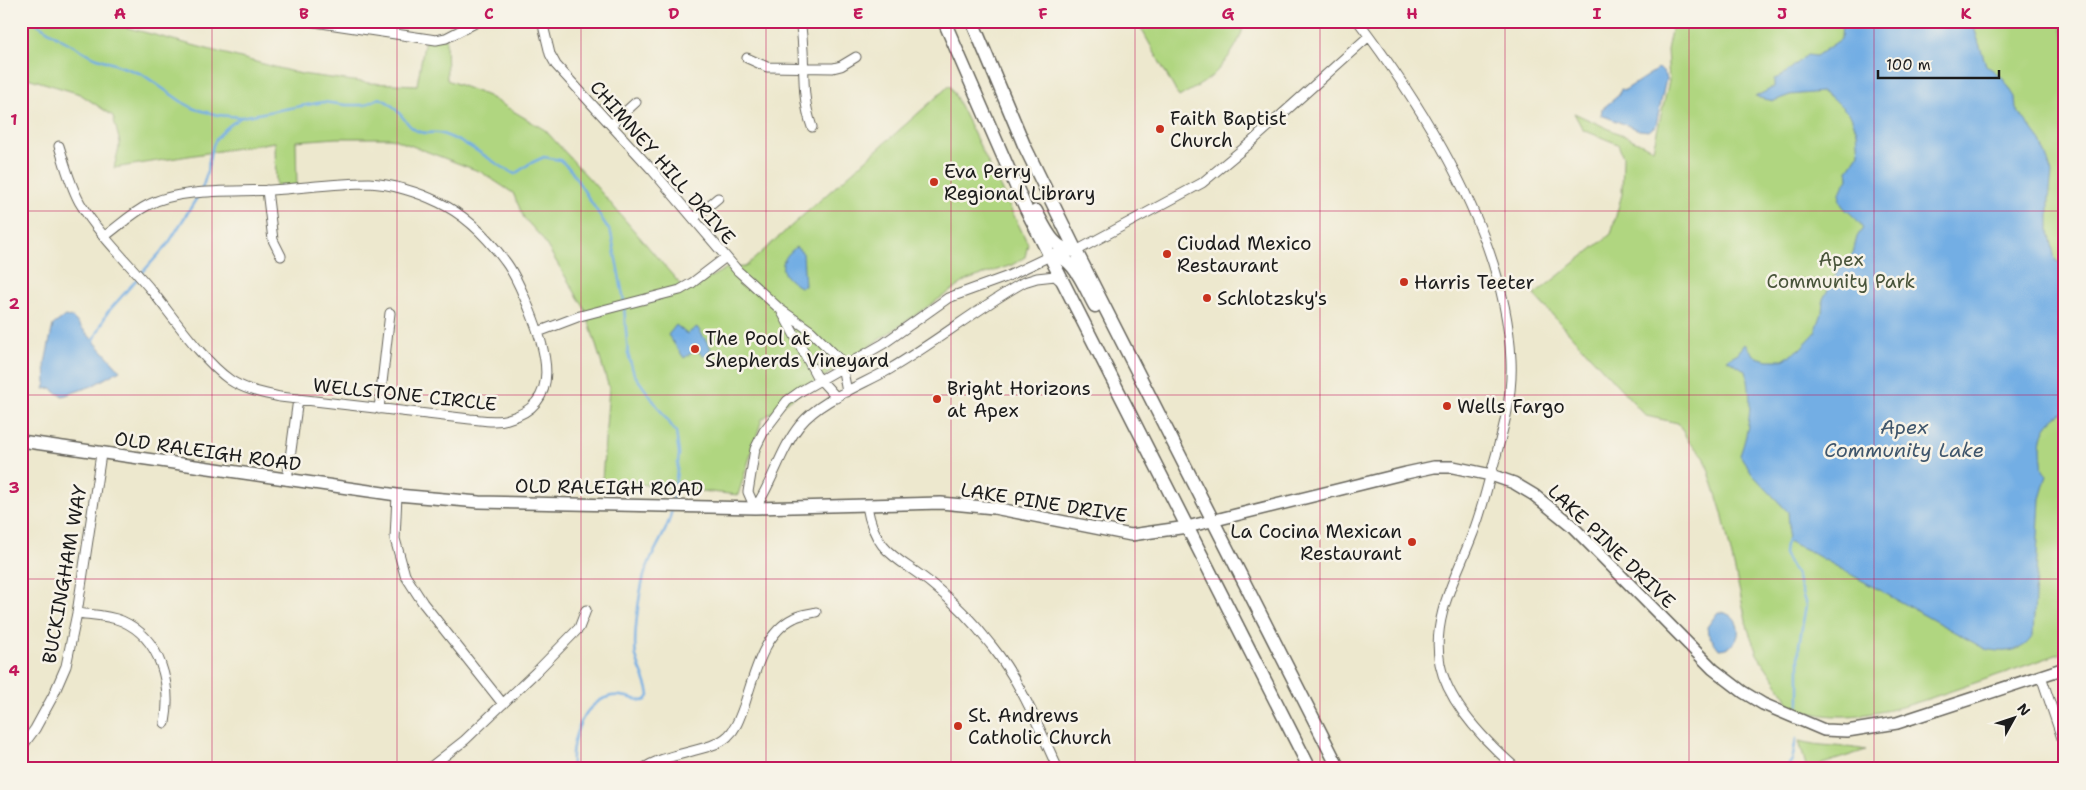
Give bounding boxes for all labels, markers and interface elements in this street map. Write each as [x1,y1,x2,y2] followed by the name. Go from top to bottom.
[114,3,126,24] text: A
[299,3,309,24] text: B
[484,3,494,24] text: C
[668,3,680,24] text: D
[853,3,863,24] text: E
[1038,3,1048,24] text: F
[1222,3,1235,24] text: G
[1406,3,1418,24] text: H
[1593,3,1602,24] text: I
[1777,3,1787,24] text: J
[1961,3,1972,24] text: K
[1878,48,2000,80] scale bar
[1886,55,1931,75] text: 100 m
[584,75,741,250] street label: CHIMNEY HILL DRIVE
[1170,106,1287,153] place label: Faith Baptist Church
[10,109,18,130] text: 1
[1154,123,1166,135] marker: Faith Baptist Church
[944,159,1096,206] place label: Eva Perry Regional Library
[928,176,940,188] marker: Eva Perry Regional Library
[1177,231,1311,278] place label: Ciudad Mexico Restaurant
[1767,247,1916,294] park label: Apex Community Park
[1161,248,1173,260] marker: Ciudad Mexico Restaurant
[1414,270,1535,295] place label: Harris Teeter
[1398,276,1410,288] marker: Harris Teeter
[1217,286,1327,311] place label: Schlotzsky's
[1201,292,1213,304] marker: Schlotzsky's
[8,293,20,314] text: 2
[705,326,889,373] place label: The Pool at Shepherds Vineyard
[689,343,701,355] marker: The Pool at Shepherds Vineyard
[312,372,498,417] street label: WELLSTONE CIRCLE
[947,376,1091,423] place label: Bright Horizons at Apex
[931,393,943,405] marker: Bright Horizons at Apex
[1457,394,1565,419] place label: Wells Fargo
[1441,400,1453,412] marker: Wells Fargo
[1824,414,1984,463] water label: Apex Community Lake
[113,426,303,477] street label: OLD RALEIGH ROAD
[515,473,703,502] street label: OLD RALEIGH ROAD
[8,477,20,498] text: 3
[959,477,1129,528] street label: LAKE PINE DRIVE
[1542,479,1681,614] street label: LAKE PINE DRIVE
[36,482,93,666] street label: BUCKINGHAM WAY
[1230,519,1402,566] place label: La Cocina Mexican Restaurant
[1406,536,1418,548] marker: La Cocina Mexican Restaurant
[8,660,20,681] text: 4
[1988,692,2038,742] north arrow
[2013,700,2034,720] text: N
[968,703,1112,750] place label: St. Andrews Catholic Church
[952,720,964,732] marker: St. Andrews Catholic Church

